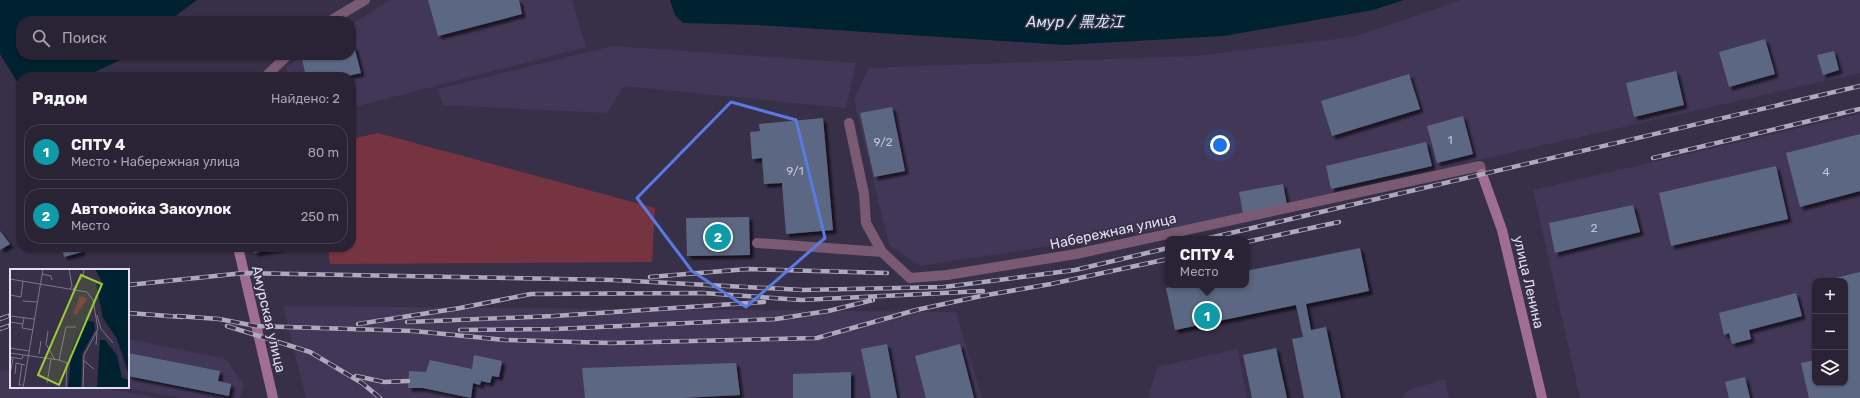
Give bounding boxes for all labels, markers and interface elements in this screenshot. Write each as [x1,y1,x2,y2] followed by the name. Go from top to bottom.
[1025,13,1126,31] water label: Амур / 黑龙江
[16,16,356,60] search box
[30,27,52,49] icon: search
[62,29,107,47] text: Поиск
[32,88,88,108] text: Рядом
[271,91,340,106] text: Найдено: 2
[1447,133,1453,147] house number: 1
[873,135,893,149] house number: 9/2
[1210,135,1230,155] your location
[71,136,125,154] text: СПТУ 4
[43,145,49,160] text: 1
[308,145,339,160] text: 80 m
[71,154,240,169] text: Место · Набережная улица
[786,164,804,178] house number: 9/1
[1822,165,1830,179] house number: 4
[71,200,231,218] text: Автомойка Закоулок
[42,209,50,224] text: 2
[301,209,339,224] text: 250 m
[1048,210,1178,253] street label: Набережная улица
[71,218,110,233] text: Место
[1590,221,1598,235] house number: 2
[705,222,731,252] pin: 2
[1510,234,1547,330] street label: улица Ленина
[1165,236,1249,288] popup
[1180,246,1234,264] text: СПТУ 4
[248,264,289,374] street label: Амурская улица
[1180,264,1219,279] text: Место
[10,269,129,388] inset map
[1812,278,1848,386] map controls
[1812,278,1848,314] button: +
[1194,301,1220,331] pin: 1
[1812,314,1848,350] button: −
[1812,350,1848,386] button: layers

